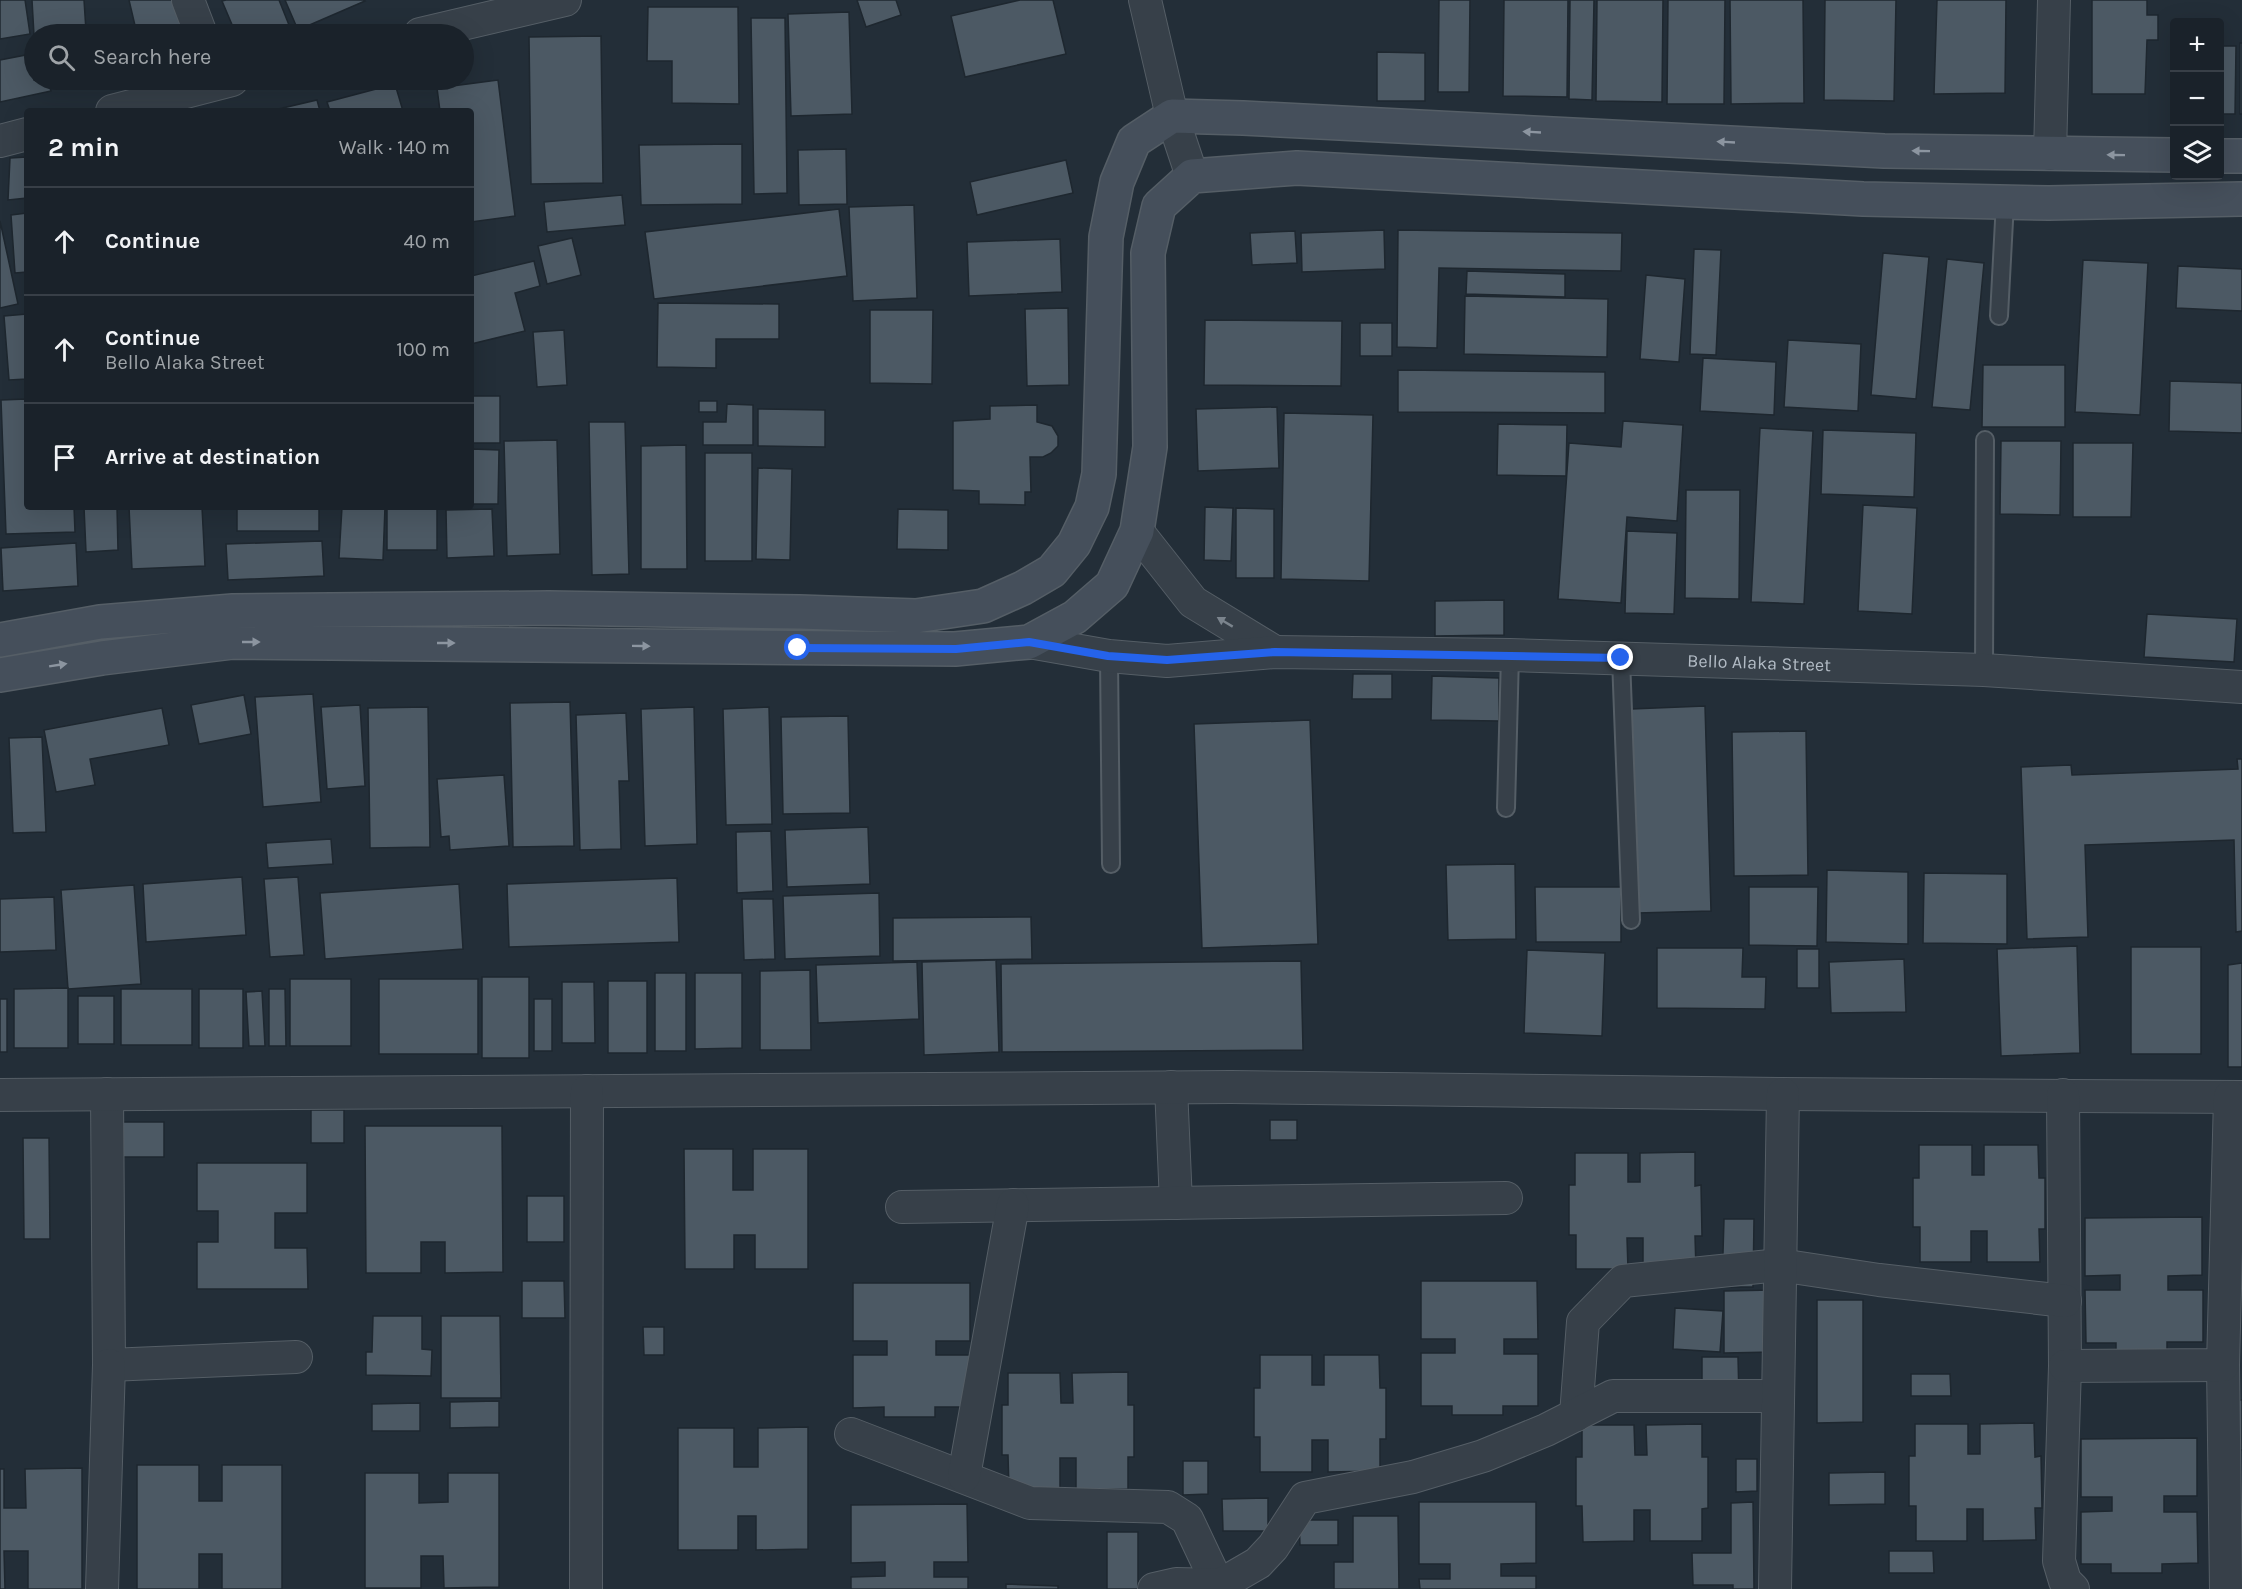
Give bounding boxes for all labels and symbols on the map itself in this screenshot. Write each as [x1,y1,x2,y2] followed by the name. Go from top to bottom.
[1522,128,1541,137] one-way arrow
[1717,138,1736,147] one-way arrow
[1912,146,1931,156] one-way arrow
[2107,150,2126,159] one-way arrow
[1217,616,1233,627] one-way arrow
[784,634,810,660] route start
[242,637,261,647] one-way arrow
[437,638,456,648] one-way arrow
[632,641,651,651] one-way arrow
[1607,644,1633,670] route end
[1687,650,1831,676] street label: Bello Alaka Street
[48,661,67,670] one-way arrow

